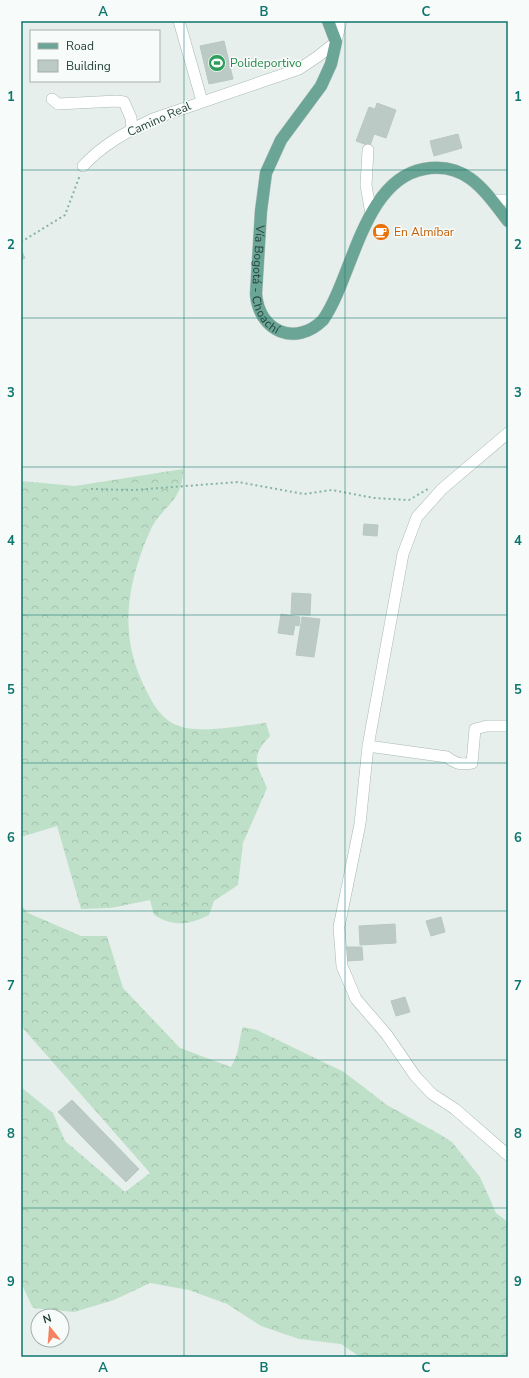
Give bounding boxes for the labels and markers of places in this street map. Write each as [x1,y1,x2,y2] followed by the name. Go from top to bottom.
[207,53,227,73] sports icon: Polideportivo
[230,55,302,71] place label: Polideportivo
[371,222,391,242] cafe icon: En Almíbar
[394,224,455,240] place label: En Almíbar

